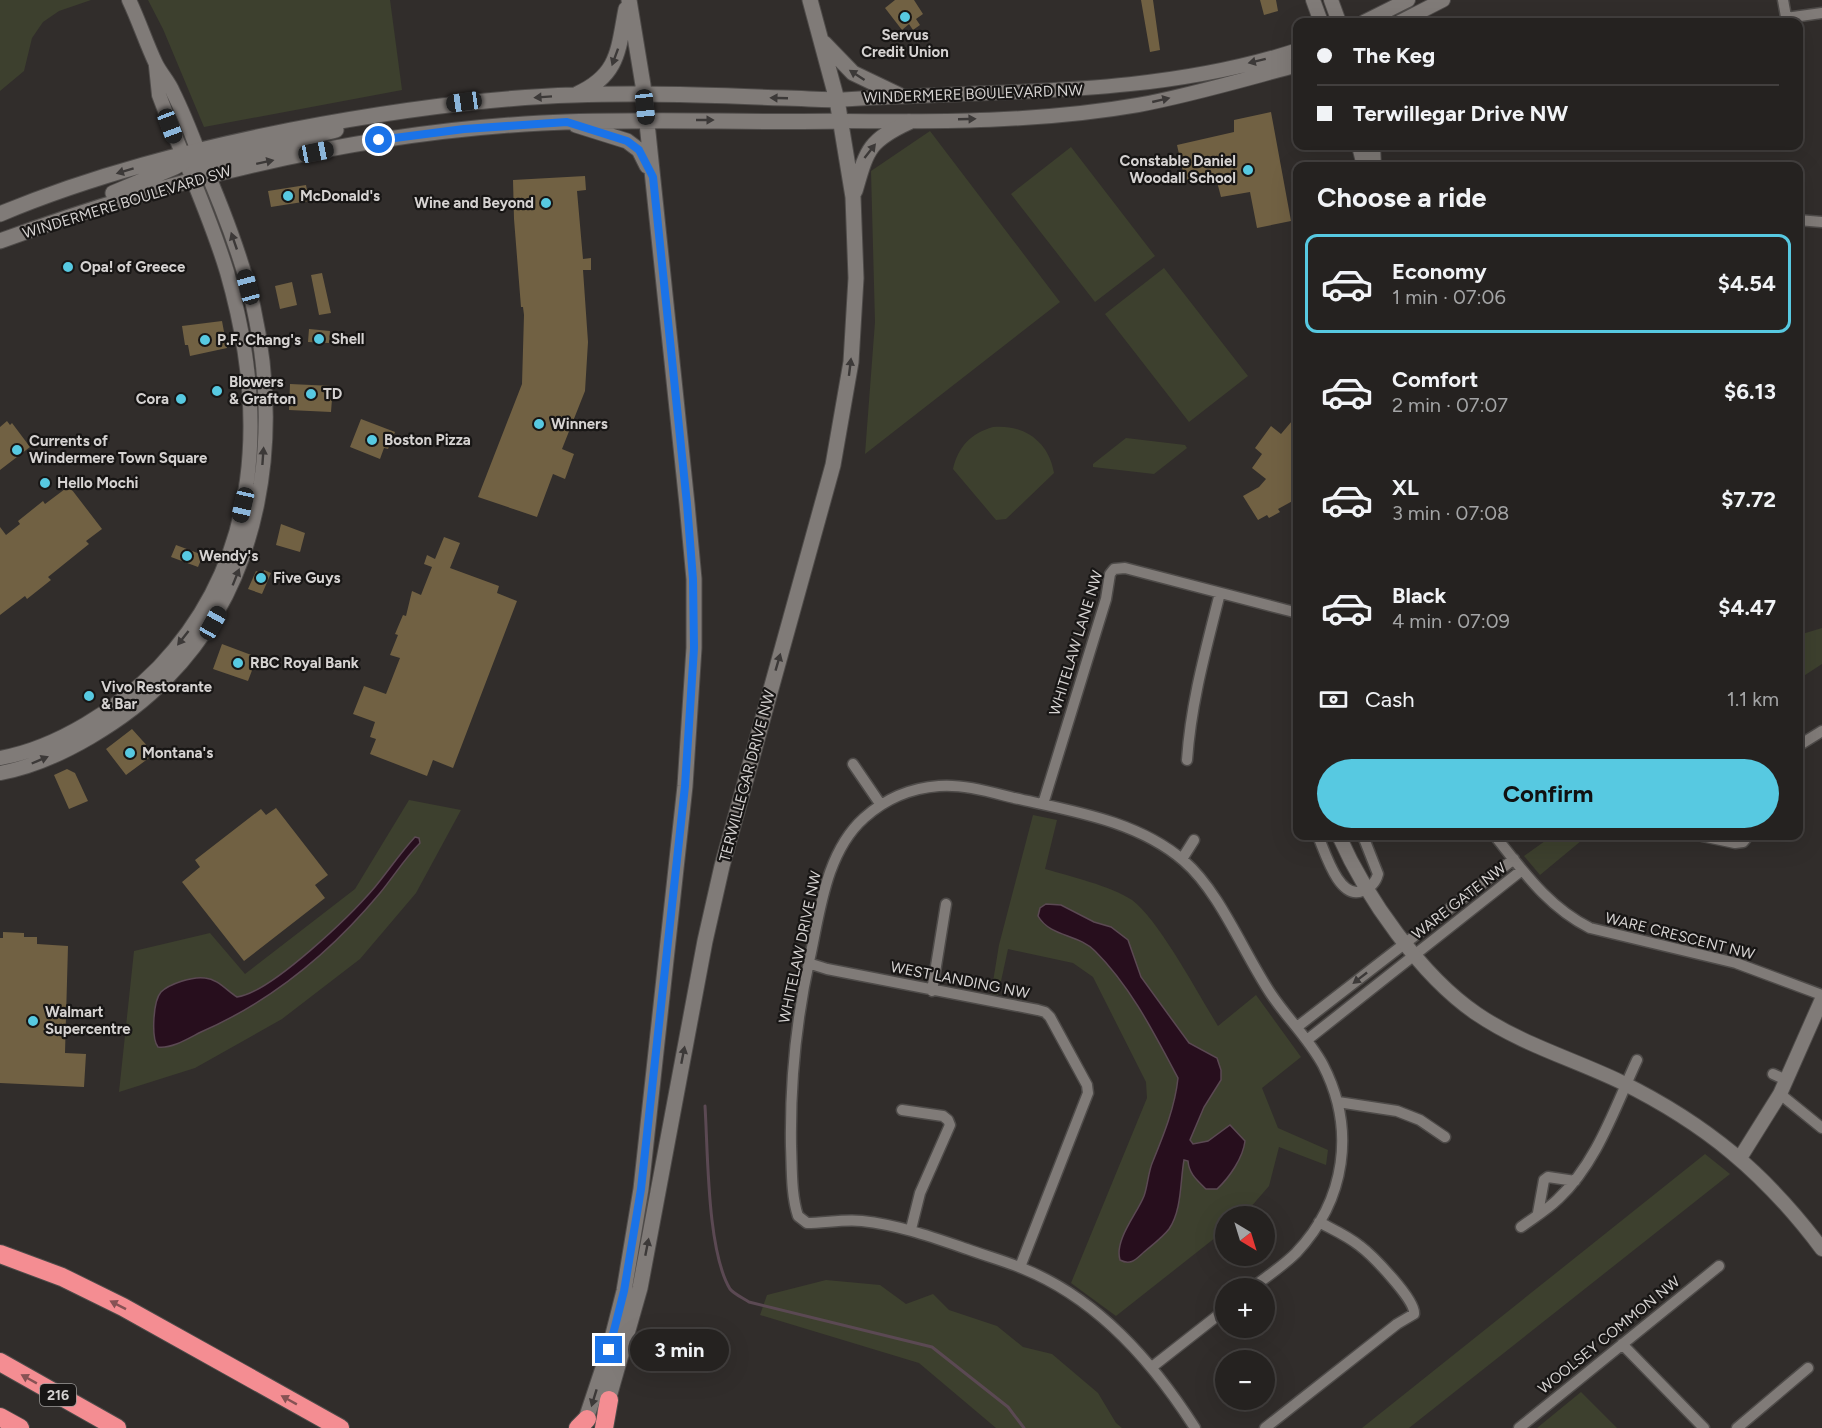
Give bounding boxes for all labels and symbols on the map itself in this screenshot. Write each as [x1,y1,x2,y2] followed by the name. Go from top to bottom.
[898,10,912,24] marker: Servus Credit Union
[861,26,949,61] place label: Servus Credit Union
[609,48,619,66] one-way arrow
[1248,56,1266,66] one-way arrow
[850,69,866,81] one-way arrow
[863,81,1084,107] street label: WINDERMERE BOULEVARD NW
[634,88,656,126] car
[445,91,483,113] car
[534,92,553,102] one-way arrow
[769,93,788,103] one-way arrow
[1152,94,1170,104] one-way arrow
[155,106,185,146] car
[696,115,715,125] one-way arrow
[958,115,977,124] one-way arrow
[365,126,392,153] route start
[297,140,335,164] car
[863,143,876,159] one-way arrow
[1120,152,1236,187] place label: Constable Daniel Woodall School
[256,156,275,166] one-way arrow
[20,161,234,242] street label: WINDERMERE BOULEVARD SW
[1241,163,1255,177] marker: Constable Daniel Woodall School
[116,167,134,176] one-way arrow
[300,187,380,205] place label: McDonald's
[281,189,295,203] marker: McDonald's
[414,194,534,212] place label: Wine and Beyond
[539,196,553,210] marker: Wine and Beyond
[228,232,238,250] one-way arrow
[80,258,186,276] place label: Opa! of Greece
[61,260,75,274] marker: Opa! of Greece
[235,267,261,307] car
[331,330,364,348] place label: Shell
[217,331,301,349] place label: P.F. Chang's
[312,332,326,346] marker: Shell
[198,333,212,347] marker: P.F. Chang's
[845,357,855,376] one-way arrow
[229,373,296,408] place label: Blowers & Grafton
[210,384,224,398] marker: Blowers & Grafton
[323,385,342,403] place label: TD
[304,387,318,401] marker: TD
[136,390,169,408] place label: Cora
[174,392,188,406] marker: Cora
[551,415,608,433] place label: Winners
[532,417,546,431] marker: Winners
[384,431,471,449] place label: Boston Pizza
[29,432,208,467] place label: Currents of Windermere Town Square
[365,433,379,447] marker: Boston Pizza
[10,443,24,457] marker: Currents of Windermere Town Square
[258,447,268,466] one-way arrow
[57,474,139,492] place label: Hello Mochi
[38,476,52,490] marker: Hello Mochi
[230,485,256,525] car
[199,547,258,565] place label: Wendy's
[180,549,194,563] marker: Wendy's
[231,568,241,586] one-way arrow
[1045,568,1107,718] street label: WHITELAW LANE NW
[273,569,341,587] place label: Five Guys
[254,571,268,585] marker: Five Guys
[196,603,230,643] car
[177,630,190,646] one-way arrow
[774,653,783,671] one-way arrow
[250,654,359,672] place label: RBC Royal Bank
[231,656,245,670] marker: RBC Royal Bank
[101,678,213,713] place label: Vivo Restorante & Bar
[715,688,779,864] street label: TERWILLEGAR DRIVE NW
[82,689,96,703] marker: Vivo Restorante & Bar
[142,744,213,762] place label: Montana's
[123,746,137,760] marker: Montana's
[31,755,49,765] one-way arrow
[1408,858,1510,943] street label: WARE GATE NW
[775,869,825,1025] street label: WHITELAW DRIVE NW
[1603,909,1757,963] street label: WARE CRESCENT NW
[889,958,1032,1002] street label: WEST LANDING NW
[1352,972,1367,984] one-way arrow
[45,1003,131,1038] place label: Walmart Supercentre
[26,1014,40,1028] marker: Walmart Supercentre
[679,1046,688,1065] one-way arrow
[1215,1206,1275,1266] north arrow
[643,1238,652,1257] one-way arrow
[1535,1272,1684,1398] street label: WOOLSEY COMMON NW
[110,1300,127,1310] one-way arrow
[630,1329,729,1371] callout: 3 min
[595,1336,622,1363] route end
[21,1373,37,1384] one-way arrow
[40,1384,76,1406] road number: 216
[589,1389,598,1407] one-way arrow
[281,1394,297,1405] one-way arrow

